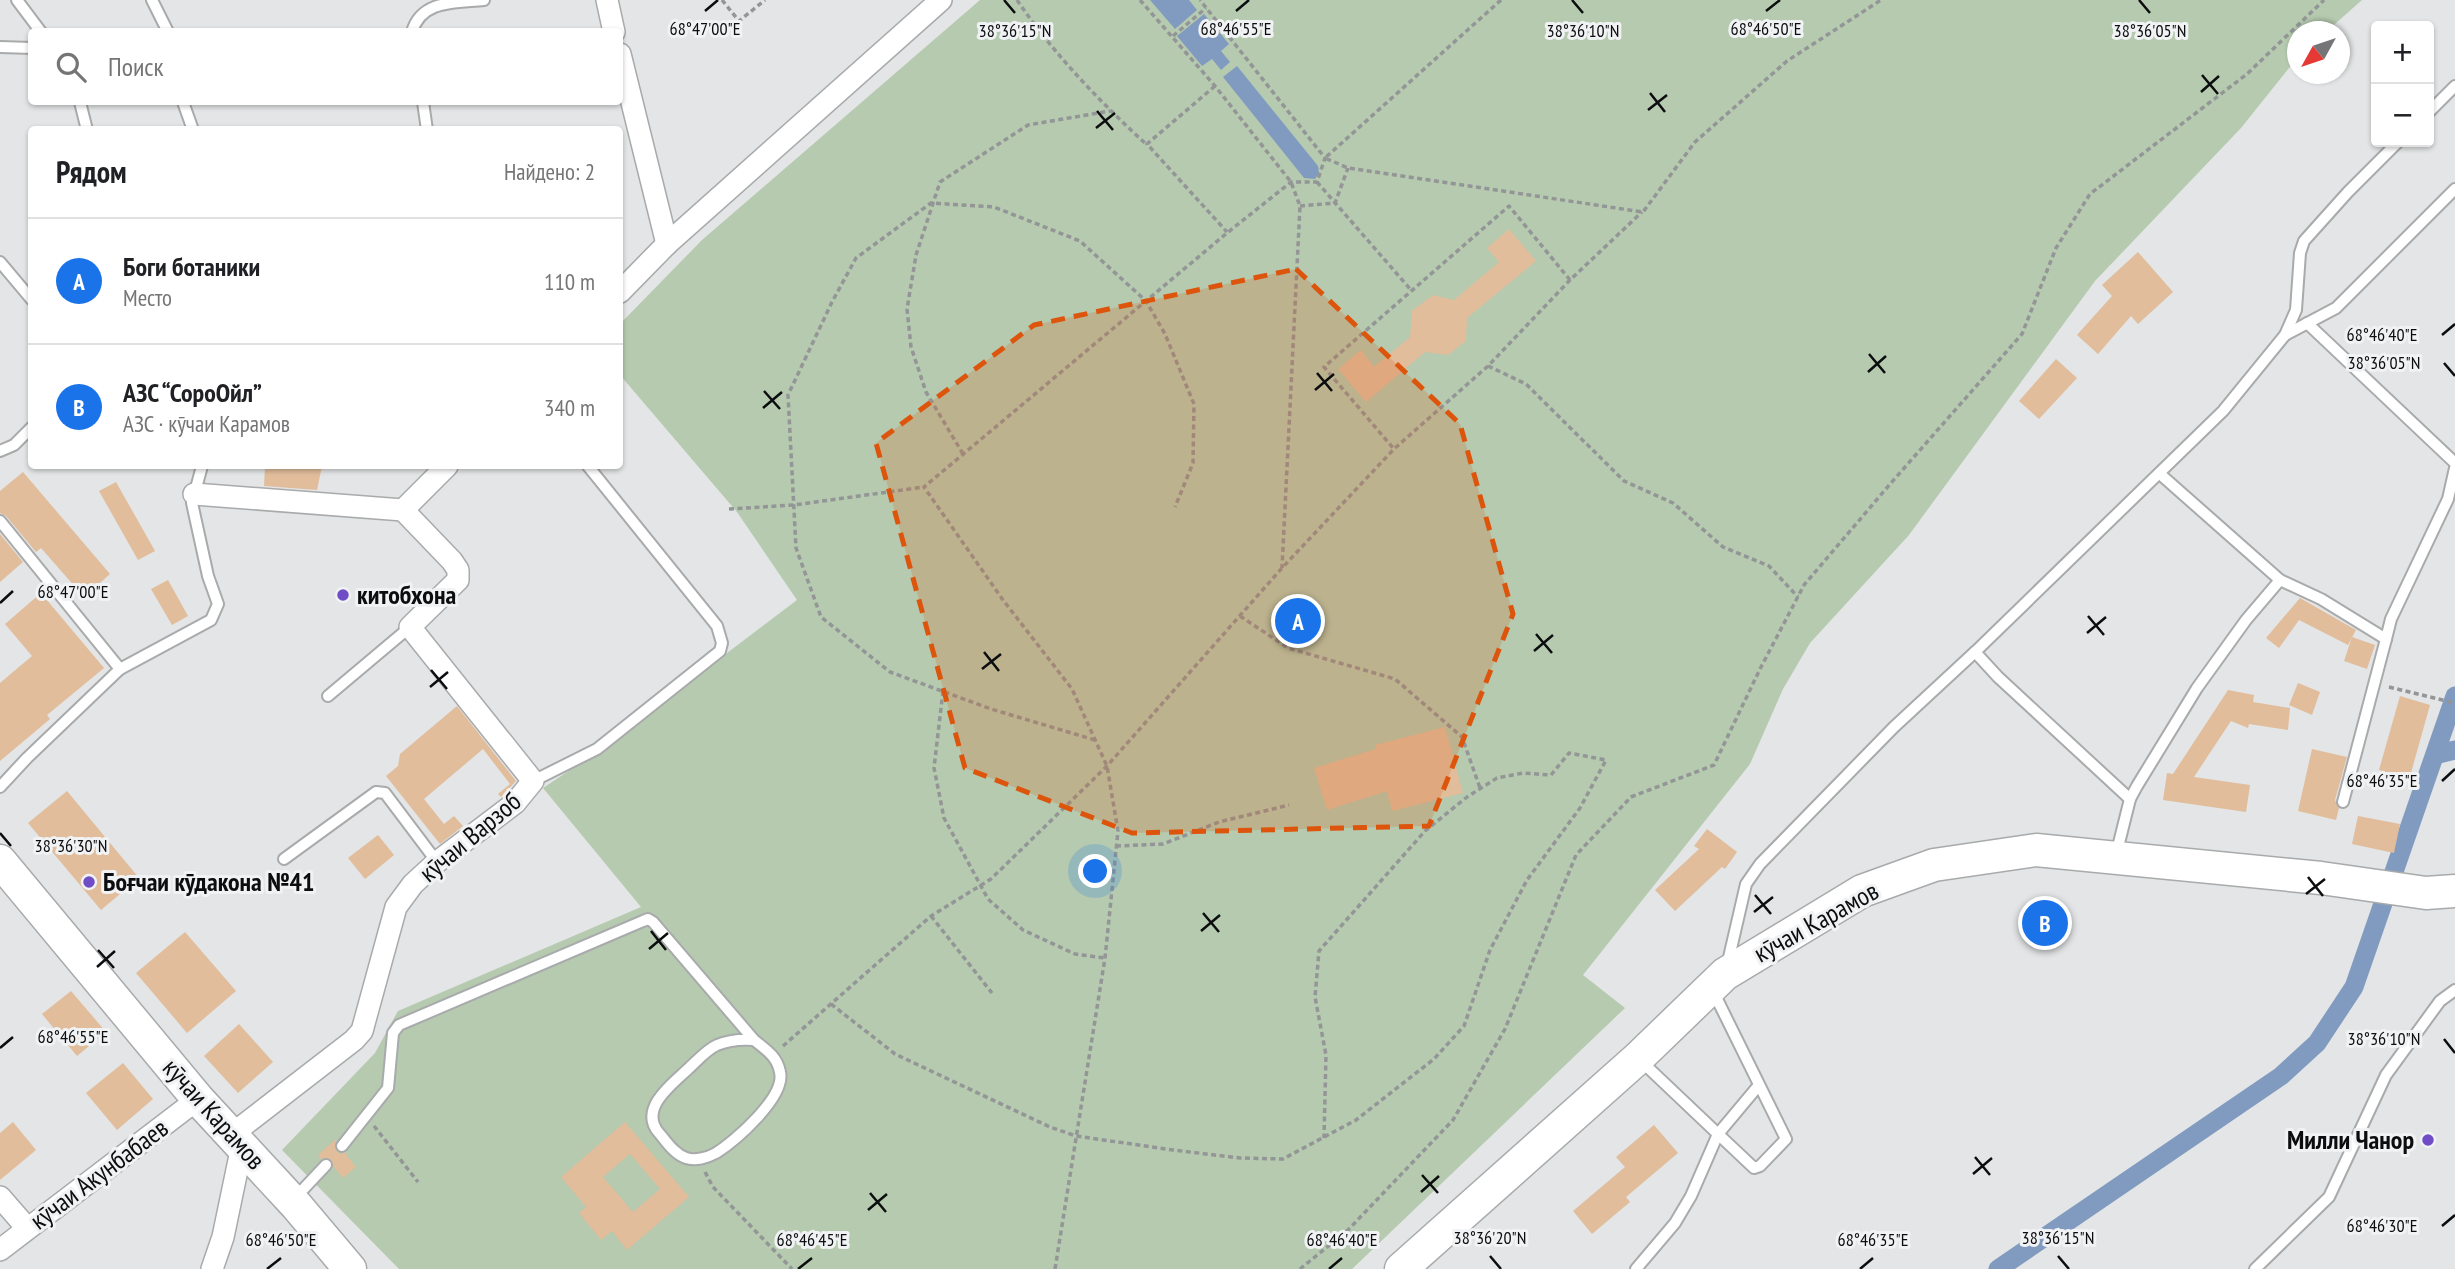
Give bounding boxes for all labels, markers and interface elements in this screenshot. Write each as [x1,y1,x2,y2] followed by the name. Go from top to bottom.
[670,17,740,40] text: 68°47'00"E
[1201,17,1271,40] text: 68°46'55"E
[1731,17,1801,40] text: 68°46'50"E
[979,19,1051,42] text: 38°36'15"N
[1547,19,1619,42] text: 38°36'10"N
[2114,19,2186,42] text: 38°36'05"N
[2287,21,2350,84] north arrow
[2371,21,2434,147] map controls
[2371,21,2434,84] button: +
[28,28,623,105] search box
[52,48,90,86] icon: search
[108,50,164,83] text: Поиск
[2371,84,2434,147] button: −
[56,152,127,191] text: Рядом
[504,157,595,186] text: Найдено: 2
[123,250,260,283] text: Боги ботаники
[73,267,85,296] text: A
[544,267,595,296] text: 110 m
[123,283,172,312] text: Место
[2347,323,2417,346] text: 68°46'40"E
[2348,351,2420,374] text: 38°36'05"N
[123,376,262,409] text: АЗС “СороОйл”
[73,393,85,422] text: B
[544,393,595,422] text: 340 m
[123,409,290,438] text: АЗС · кӯчаи Карамов
[357,578,456,611] place label: китобхона
[38,580,108,603] text: 68°47'00"E
[335,587,351,603] marker: китобхона
[1275,595,1321,647] pin: A
[2347,769,2417,792] text: 68°46'35"E
[412,784,527,889] street label: кӯчаи Варзоб
[35,834,107,857] text: 38°36'30"N
[1078,854,1112,888] your location
[103,865,314,898] place label: Боғчаи кӯдакона №41
[81,874,97,890] marker: Боғчаи кӯдакона №41
[1748,874,1884,969] street label: кӯчаи Карамов
[2022,897,2068,949] pin: B
[38,1025,108,1048] text: 68°46'55"E
[2348,1027,2420,1050] text: 38°36'10"N
[156,1051,273,1176] street label: кӯчаи Карамов
[23,1111,174,1236] street label: кӯчаи Акунбабаев
[2287,1123,2414,1156] place label: Милли Чанор
[2420,1132,2436,1148] marker: Милли Чанор
[2347,1214,2417,1237] text: 68°46'30"E
[1454,1226,1526,1249] text: 38°36'20"N
[2022,1226,2094,1249] text: 38°36'15"N
[246,1228,316,1251] text: 68°46'50"E
[777,1228,847,1251] text: 68°46'45"E
[1307,1228,1377,1251] text: 68°46'40"E
[1838,1228,1908,1251] text: 68°46'35"E

